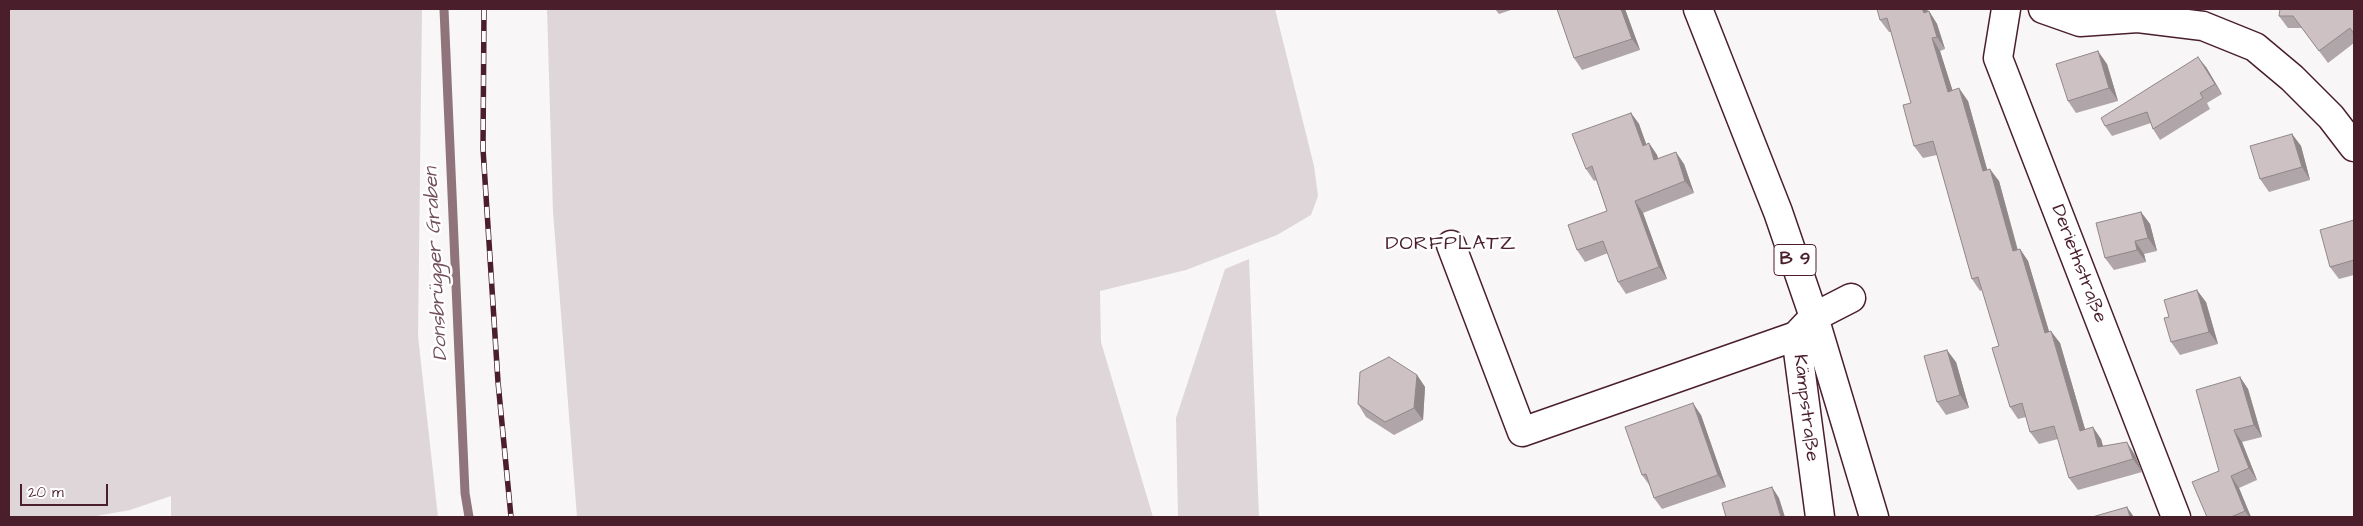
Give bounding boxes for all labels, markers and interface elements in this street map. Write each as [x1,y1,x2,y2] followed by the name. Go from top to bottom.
[420,166,454,362] water label: Donsbrügger Graben
[2045,202,2111,326] street label: Deriethstraße
[1384,233,1518,257] district label: DORFPLATZ
[1774,244,1816,276] road number: B 9
[1787,353,1823,463] street label: Kämpstraße
[22,474,110,506] scale bar
[28,482,64,503] text: 20 m

